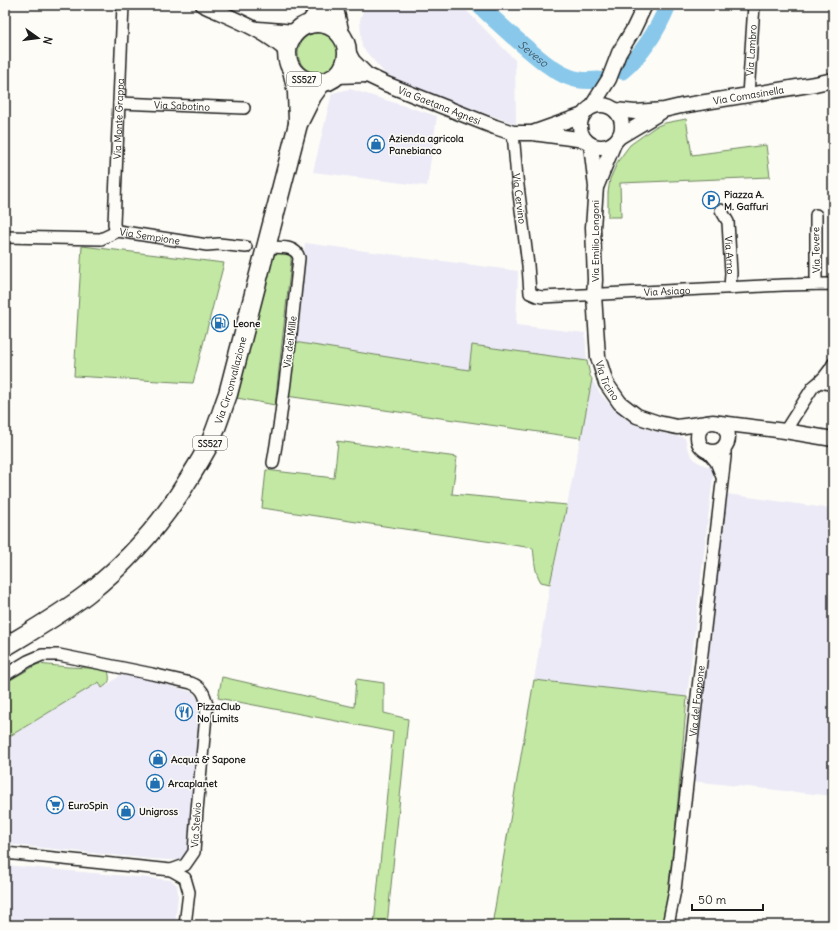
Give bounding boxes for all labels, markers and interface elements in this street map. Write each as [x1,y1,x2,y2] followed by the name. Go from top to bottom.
[18,18,58,58] north arrow
[743,24,759,76] street label: Via Lambro
[40,35,55,46] text: N
[515,37,552,70] water label: Seveso
[287,72,321,86] road number: SS527
[110,78,126,160] street label: Via Monte Grappa
[396,83,483,127] street label: Via Gaetana Agnesi
[712,83,785,107] street label: Via Comasinella
[154,98,211,113] street label: Via Sabotino
[389,132,464,157] place label: Azienda agricola Panebianco
[366,134,386,154] shop icon: Azienda agricola Panebianco
[510,173,529,225] street label: Via Cervino
[724,188,768,213] place label: Piazza A. M. Gaffuri
[701,190,721,210] parking icon: Piazza A. M. Gaffuri
[589,200,602,282] street label: Via Emilio Longoni
[119,225,181,247] street label: Via Sempione
[809,227,823,273] street label: Via Tevere
[722,235,738,275] street label: Via Arno
[644,283,691,298] street label: Via Asiago
[210,313,230,333] fuel station icon: Leone
[280,315,300,369] street label: Via dei Mille
[233,317,261,330] place label: Leone
[211,335,249,426] street label: Via Circonvallazione
[593,359,623,403] street label: Via Ticino
[193,436,227,450] road number: SS527
[686,665,707,737] street label: Via del Foppone
[197,700,241,725] place label: PizzaClub No Limits
[174,702,194,722] restaurant icon: PizzaClub No Limits
[148,749,168,769] shop icon: Acqua & Sapone
[171,753,246,766] place label: Acqua & Sapone
[145,773,165,793] shop icon: Arcaplanet
[168,777,218,790] place label: Arcaplanet
[45,795,65,815] supermarket icon: EuroSpin
[68,799,109,812] place label: EuroSpin
[116,801,136,821] shop icon: Unigross
[188,801,204,848] street label: Via Stelvio
[139,805,179,818] place label: Unigross
[692,886,763,912] scale bar
[698,892,727,907] text: 50 m

